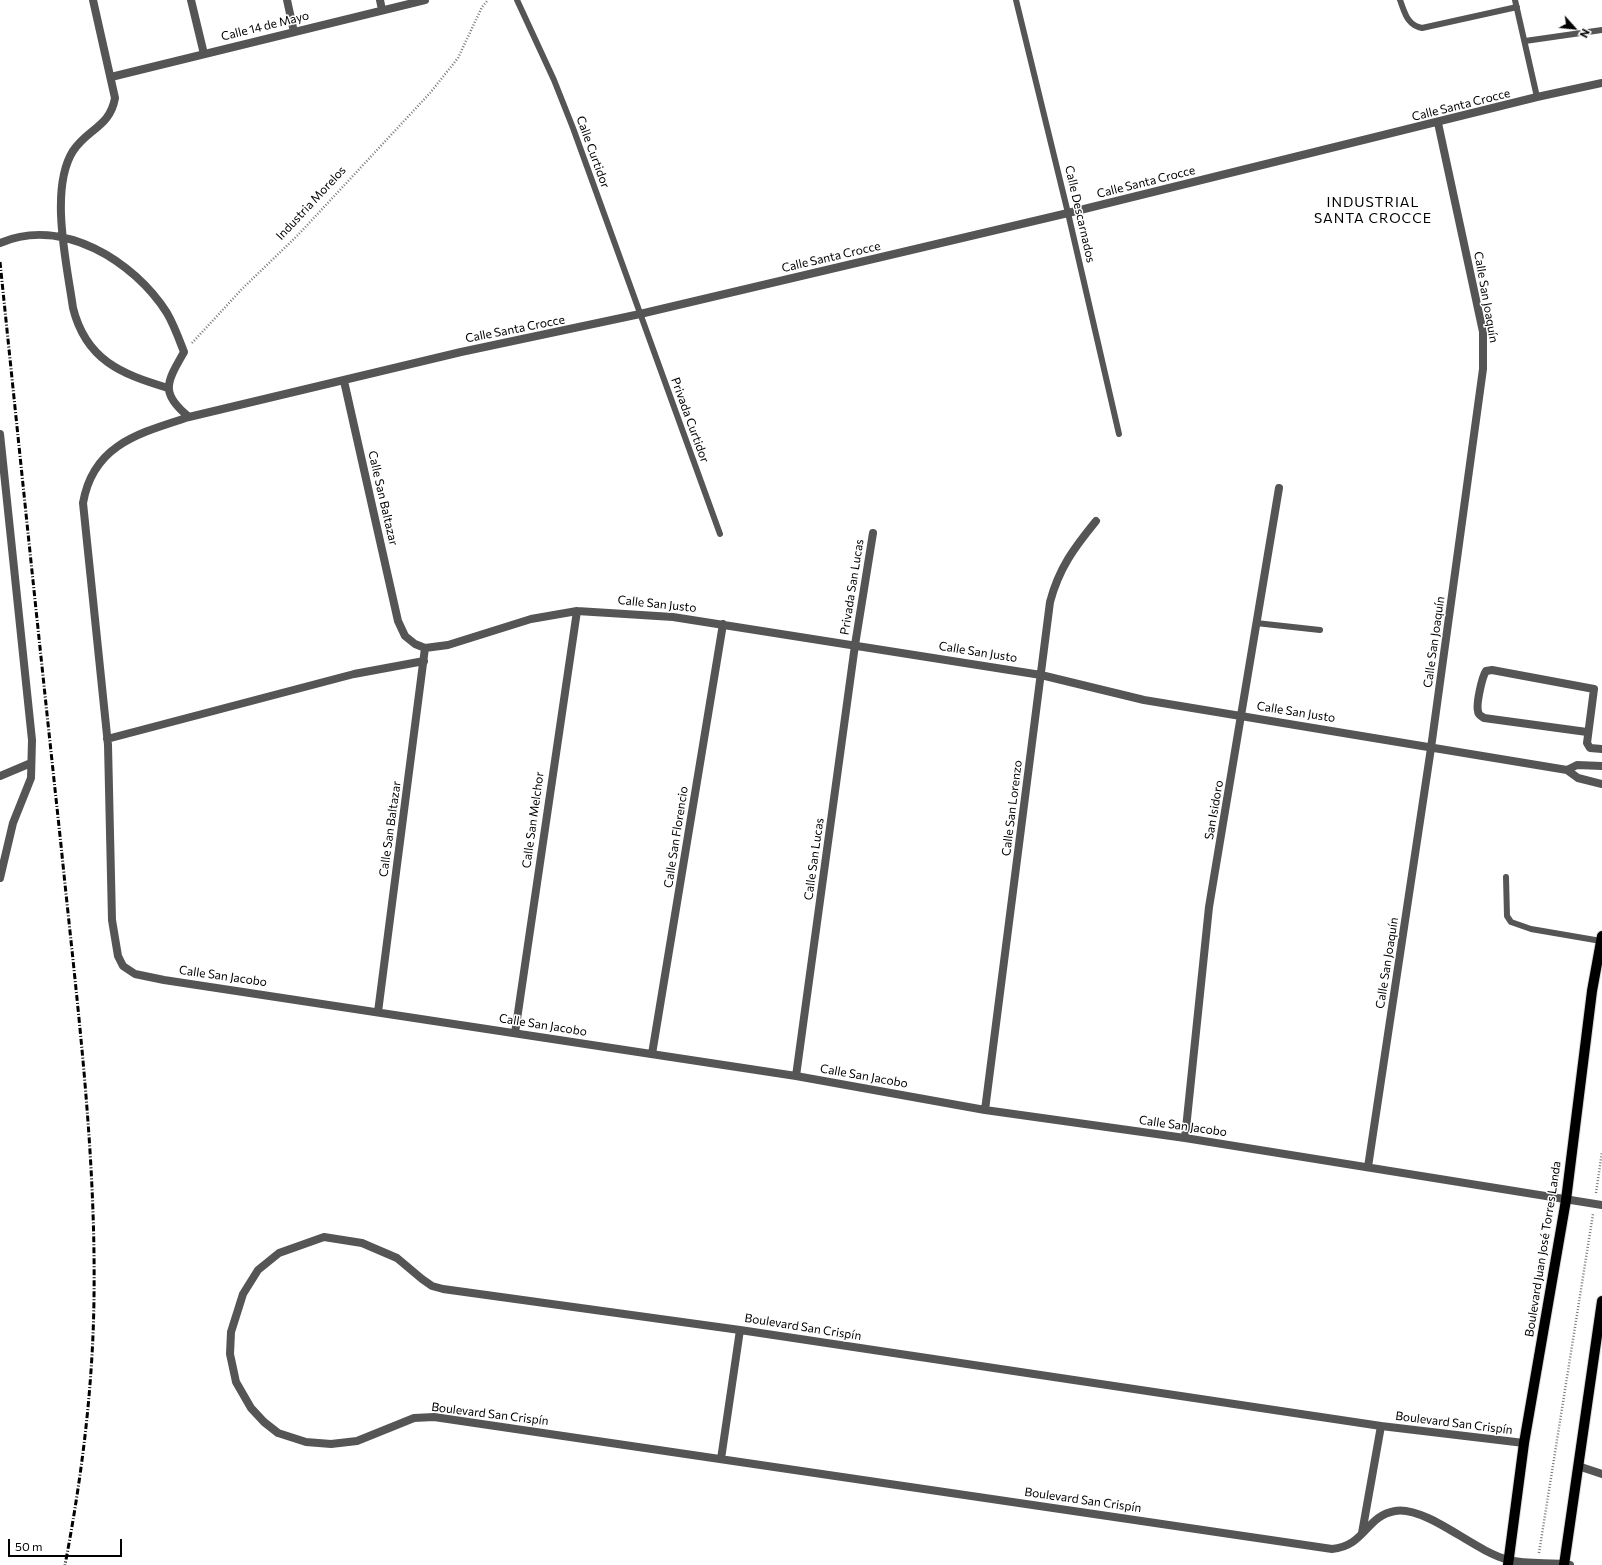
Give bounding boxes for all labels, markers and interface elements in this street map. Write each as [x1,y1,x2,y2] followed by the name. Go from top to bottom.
[220,8,310,44] street label: Calle 14 de Mayo
[1554,8,1594,48] north arrow
[1577,27,1593,40] text: N
[1410,86,1512,124] street label: Calle Santa Crocce
[573,114,613,190] street label: Calle Curtidor
[273,163,349,243] street label: Industria Morelos
[1095,163,1197,201] street label: Calle Santa Crocce
[1062,164,1098,264] street label: Calle Descarnados
[1314,194,1432,226] district label: INDUSTRIAL SANTA CROCCE
[780,239,882,275] street label: Calle Santa Crocce
[1471,250,1501,344] street label: Calle San Joaquín
[464,312,566,346] street label: Calle Santa Crocce
[668,375,712,465] street label: Privada Curtidor
[365,449,401,547] street label: Calle San Baltazar
[837,538,867,636] street label: Privada San Lucas
[617,593,697,615] street label: Calle San Justo
[1420,595,1448,689] street label: Calle San Joaquín
[938,639,1018,665] street label: Calle San Justo
[1256,699,1336,725] street label: Calle San Justo
[999,759,1025,857] street label: Calle San Lorenzo
[519,771,547,869] street label: Calle San Melchor
[1202,779,1226,841] street label: San Isidoro
[376,780,404,878] street label: Calle San Baltazar
[661,785,691,889] street label: Calle San Florencio
[801,817,827,901] street label: Calle San Lucas
[1373,916,1401,1010] street label: Calle San Joaquín
[178,963,268,989] street label: Calle San Jacobo
[498,1011,588,1039] street label: Calle San Jacobo
[819,1061,909,1091] street label: Calle San Jacobo
[1138,1113,1228,1139] street label: Calle San Jacobo
[1522,1160,1564,1338] street label: Boulevard Juan José Torres Landa
[744,1311,862,1343] street label: Boulevard San Crispín
[431,1400,549,1428] street label: Boulevard San Crispín
[1395,1409,1513,1437] street label: Boulevard San Crispín
[1024,1485,1142,1515] street label: Boulevard San Crispín
[10,1531,124,1557] scale bar
[15,1539,43,1553] text: 50 m

